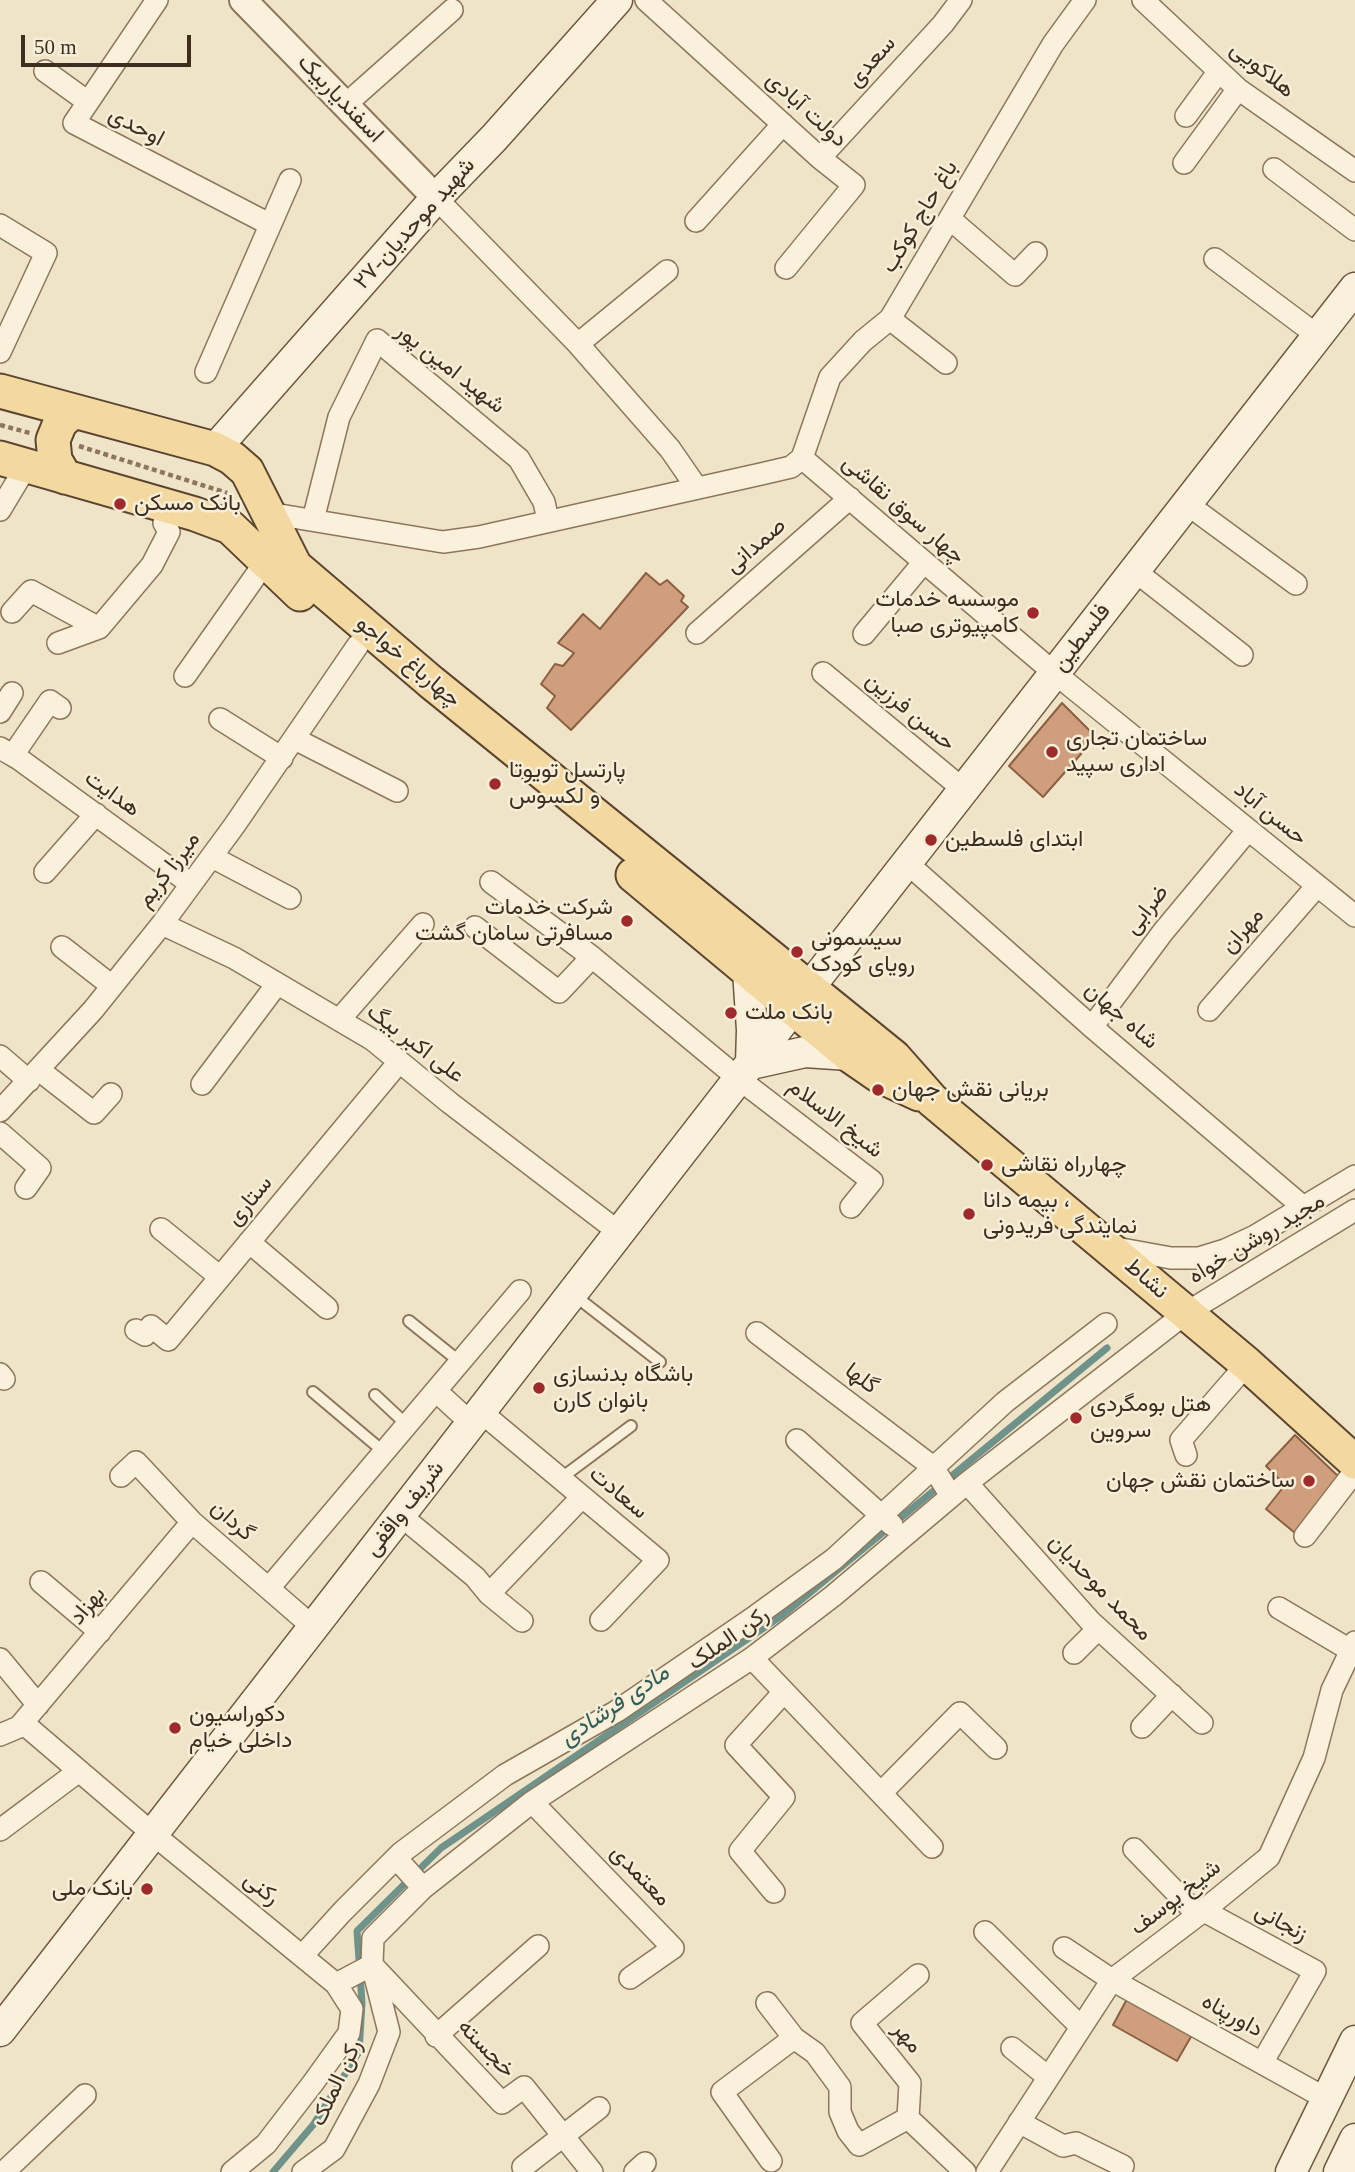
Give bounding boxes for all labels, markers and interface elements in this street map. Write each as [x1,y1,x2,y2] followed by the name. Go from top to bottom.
[24,21,194,65] scale bar
[842,31,902,93] street label: سعدی
[34,35,77,59] text: 50 m
[1224,36,1300,104] street label: هلاکویی
[291,49,389,149] street label: اسفندیاربیک
[759,66,853,154] street label: دولت آبادی
[103,101,169,153] street label: اوحدی
[349,152,481,296] street label: ۲۷-شهید موحدیان
[876,156,964,278] street label: باغ حاج کوکب
[390,318,510,420] street label: شهید امین پور
[836,449,970,571] street label: چهار سوق نقاشی
[134,490,241,518] place label: بانک مسکن
[112,496,128,512] marker: بانک مسکن
[720,512,792,580] street label: صمدانی
[875,586,1019,640] place label: موسسه خدمات کامپیوتری صبا
[1047,599,1117,677] street label: فلسطین
[1025,605,1041,621] marker: موسسه خدمات کامپیوتری صبا
[350,610,466,714] street label: چهارباغ خواجو
[860,667,960,757] street label: حسن فرزین
[1066,725,1207,779] place label: ساختمان تجاری اداری سپید
[1044,744,1060,760] marker: ساختمان تجاری اداری سپید
[509,757,626,811] place label: پارتسل تویوتا و لکسوس
[79,765,145,823] street label: هدایت
[487,776,503,792] marker: پارتسل تویوتا و لکسوس
[1228,776,1312,852] street label: حسن آباد
[131,826,207,914] street label: میرزا کریم
[945,826,1083,854] place label: ابتدای فلسطین
[923,832,939,848] marker: ابتدای فلسطین
[1119,880,1175,940] street label: ضرابی
[415,894,613,948] place label: شرکت خدمات مسافرتی سامان گشت
[1216,902,1270,960] street label: مهران
[619,913,635,929] marker: شرکت خدمات مسافرتی سامان گشت
[811,925,915,979] place label: سیسمونی رویای کودک
[789,944,805,960] marker: سیسمونی رویای کودک
[1078,976,1164,1056] street label: شاه جهان
[361,998,469,1090] street label: علی اکبر بیگ
[745,999,833,1027] place label: بانک ملت
[723,1005,739,1021] marker: بانک ملت
[782,1073,888,1165] street label: شیخ الاسلام
[892,1076,1049,1104] place label: بریانی نقش جهان
[870,1082,886,1098] marker: بریانی نقش جهان
[1001,1151,1127,1179] place label: چهارراه نقاشی
[979,1157,995,1173] marker: چهارراه نقاشی
[221,1170,279,1232] street label: ستاری
[983,1187,1137,1241] place label: بیمه دانا ، نمایندگی فریدونی
[1184,1187,1330,1291] street label: مجید روشن خواه
[961,1206,977,1222] marker: بیمه دانا ، نمایندگی فریدونی
[1118,1253,1174,1305] street label: نشاط
[839,1357,883,1401] street label: گلها
[553,1361,693,1415] place label: باشگاه بدنسازی بانوان کارن
[531,1380,547,1396] marker: باشگاه بدنسازی بانوان کارن
[1090,1391,1211,1445] place label: هتل بومگردی سروین
[1068,1410,1084,1426] marker: هتل بومگردی سروین
[359,1456,451,1562] street label: شریف واقفی
[583,1460,653,1526] street label: سعادت
[1106,1467,1295,1495] place label: ساختمان نقش جهان
[1301,1473,1317,1489] marker: ساختمان نقش جهان
[204,1494,260,1548] street label: گردان
[1042,1529,1158,1647] street label: محمد موحدیان
[64,1581,112,1631] street label: بهزاد
[683,1601,775,1677] street label: رکن الملک
[555,1659,675,1753] water label: مادی فرشادی
[189,1701,292,1755] place label: دکوراسیون داخلی خیام
[167,1720,183,1736] marker: دکوراسیون داخلی خیام
[604,1839,676,1913] street label: معتمدی
[1125,1854,1227,1942] street label: شیخ یوسف
[237,1866,285,1912] street label: رکنی
[52,1875,133,1903] place label: بانک ملی
[139,1881,155,1897] marker: بانک ملی
[1250,1897,1312,1949] street label: زنجانی
[1196,1988,1268,2044] street label: داورپناه
[451,2014,521,2084] street label: خجسته
[886,2017,928,2059] street label: مهر
[305,2035,369,2131] street label: رکن الملک

